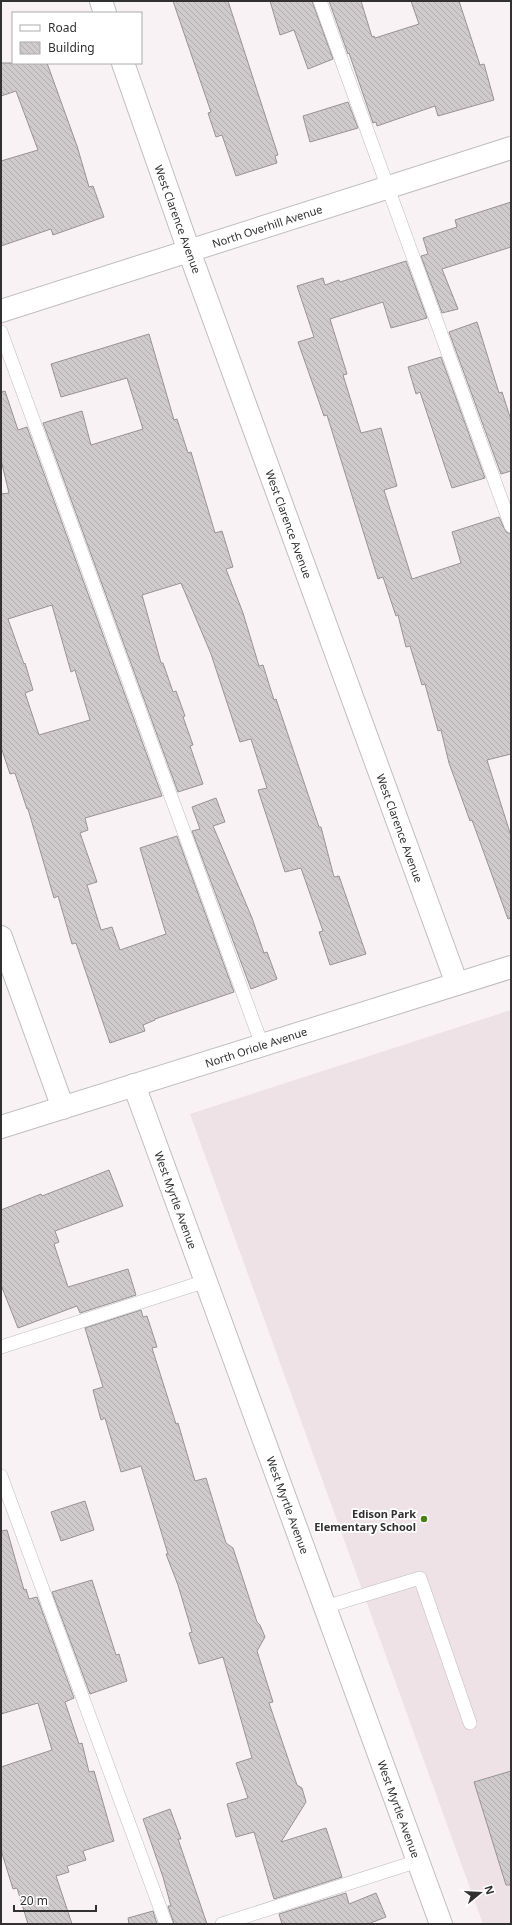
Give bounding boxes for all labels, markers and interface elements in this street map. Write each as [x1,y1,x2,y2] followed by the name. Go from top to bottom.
[12,12,142,64] legend
[48,19,77,36] text: Road
[48,39,95,56] text: Building
[151,163,205,275] street label: West Clarence Avenue
[210,201,324,251] street label: North Overhill Avenue
[262,468,316,580] street label: West Clarence Avenue
[373,772,427,884] street label: West Clarence Avenue
[203,1023,309,1071] street label: North Oriole Avenue
[151,1149,201,1251] street label: West Myrtle Avenue
[263,1454,313,1556] street label: West Myrtle Avenue
[314,1506,416,1534] place label: Edison Park Elementary School
[419,1514,429,1524] marker: Edison Park Elementary School
[374,1758,424,1860] street label: West Myrtle Avenue
[460,1873,500,1913] north arrow
[481,1883,499,1896] text: N
[14,1887,96,1913] scale bar
[20,1892,48,1909] text: 20 m

